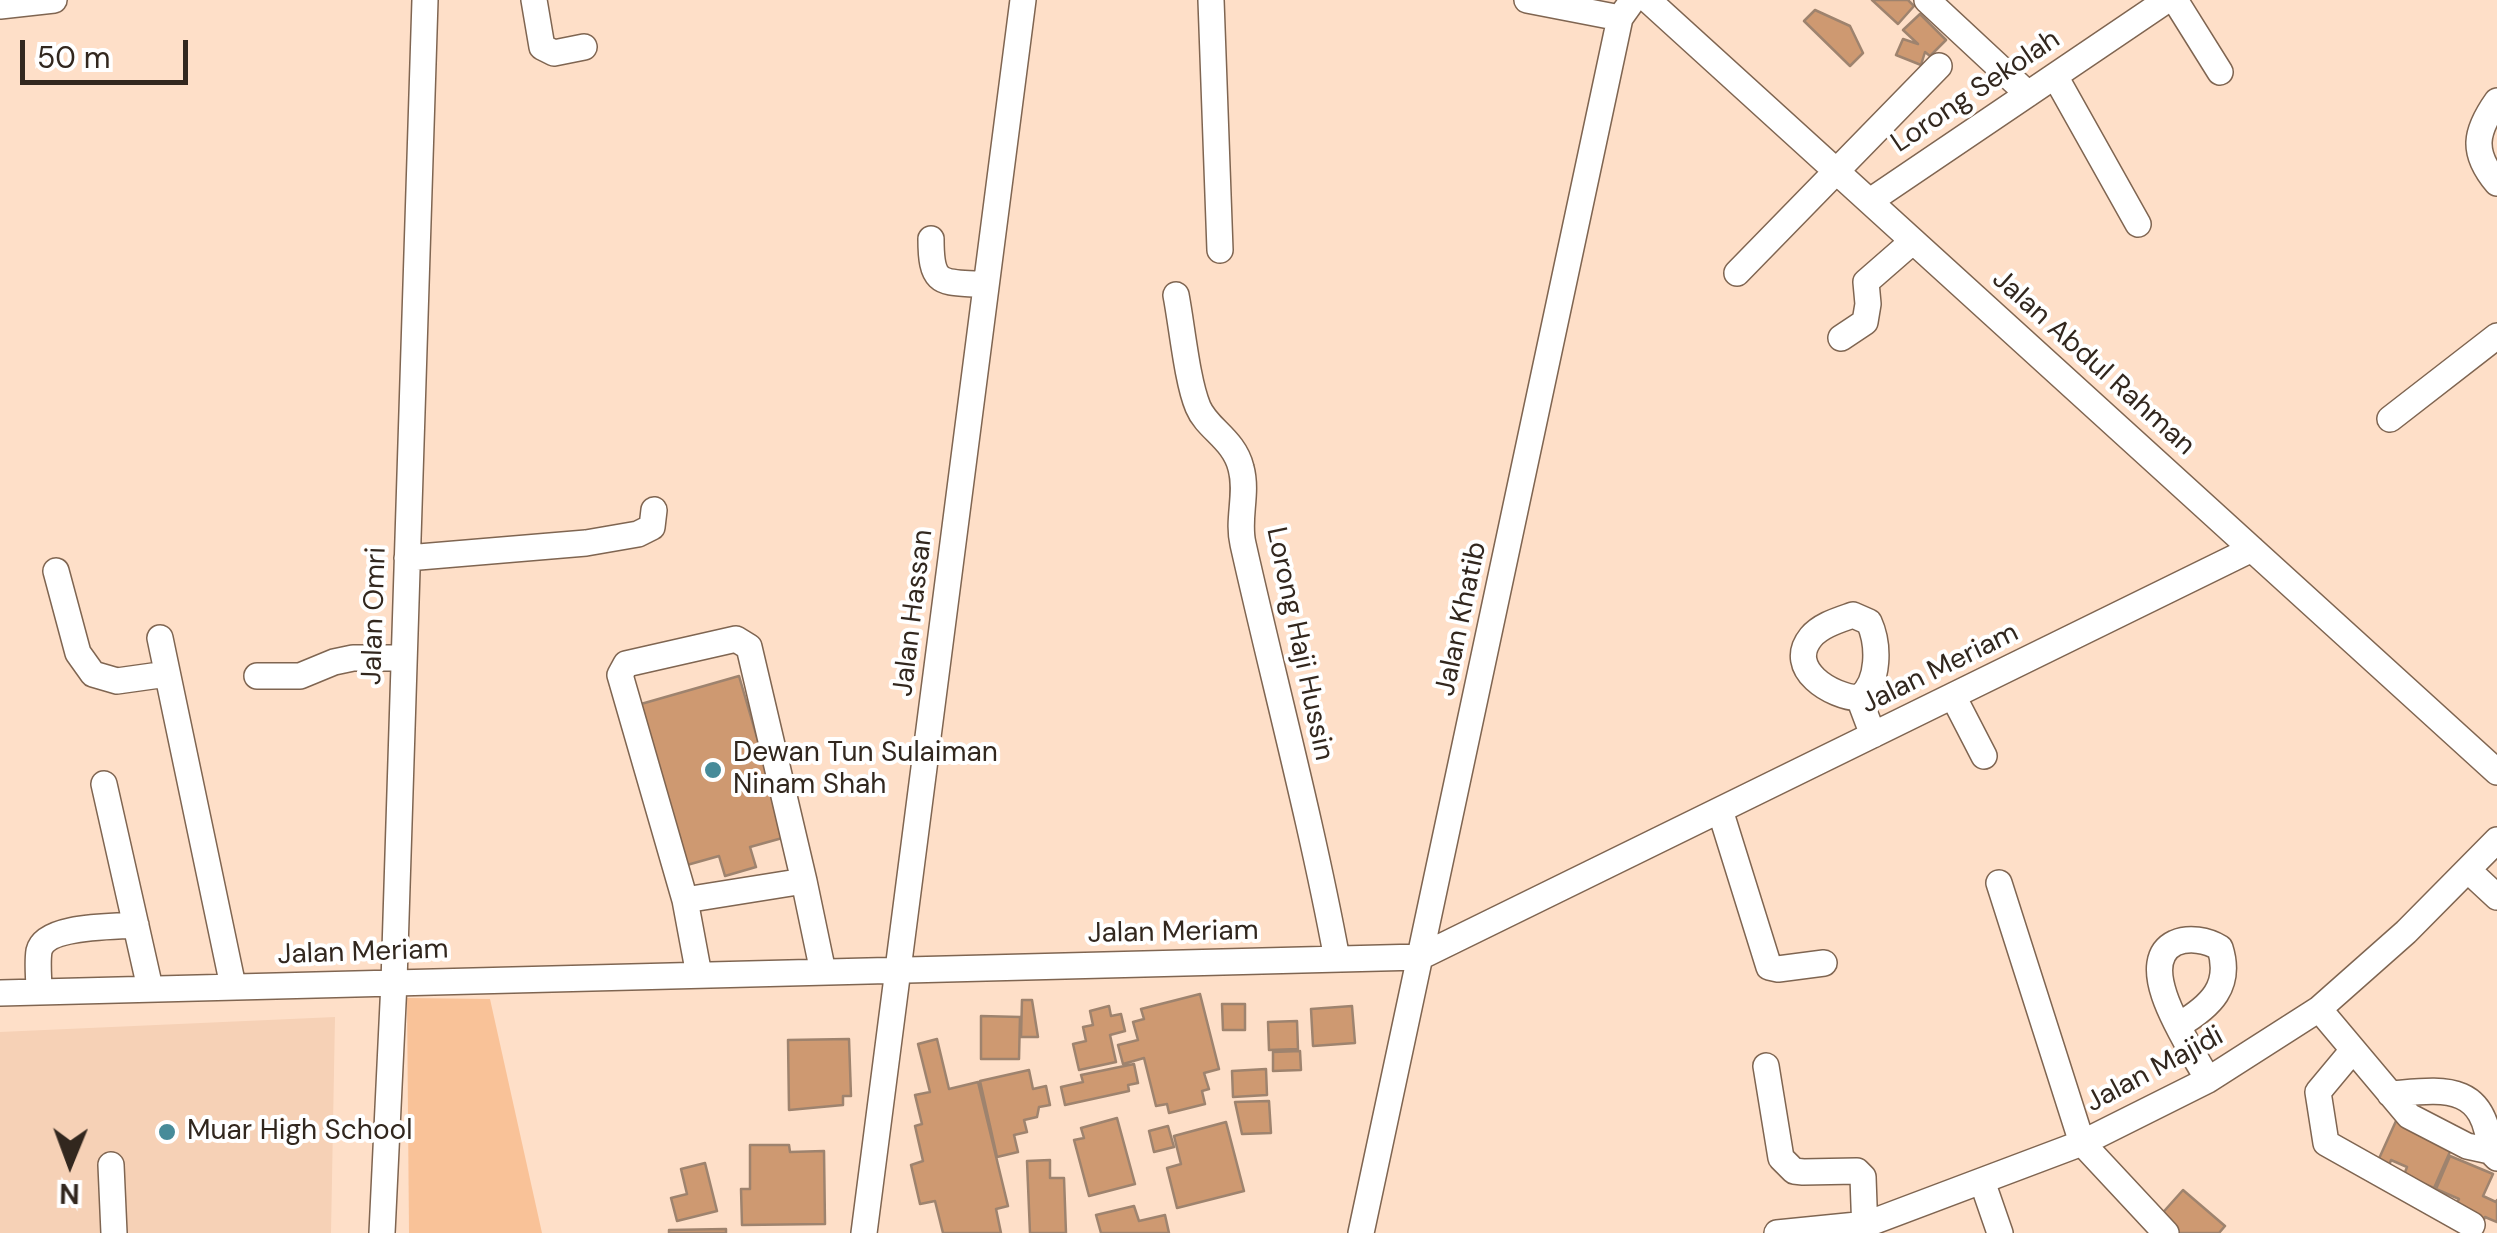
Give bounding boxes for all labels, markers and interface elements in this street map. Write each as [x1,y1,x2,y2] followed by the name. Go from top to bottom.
[25,20,192,82] scale bar
[1885,23,2067,161] street label: Lorong Sekolah
[37,38,111,77] text: 50 m
[1985,263,2201,463] street label: Jalan Abdul Rahman
[1258,524,1340,764] street label: Lorong Haji Hussin
[887,528,941,698] street label: Jalan Hassan
[1429,539,1495,699] street label: Jalan Khatib
[356,546,394,686] street label: Jalan Omri
[1856,616,2024,722] street label: Jalan Meriam
[733,737,998,803] place label: Dewan Tun Sulaiman Ninam Shah
[702,759,724,781] marker: Dewan Tun Sulaiman Ninam Shah
[1087,915,1259,951] street label: Jalan Meriam
[277,933,449,973] street label: Jalan Meriam
[2081,1020,2229,1120] street label: Jalan Majidi
[20,1113,120,1213] north arrow
[187,1115,412,1149] place label: Muar High School
[156,1121,178,1143] marker: Muar High School
[59,1175,80,1212] text: N

